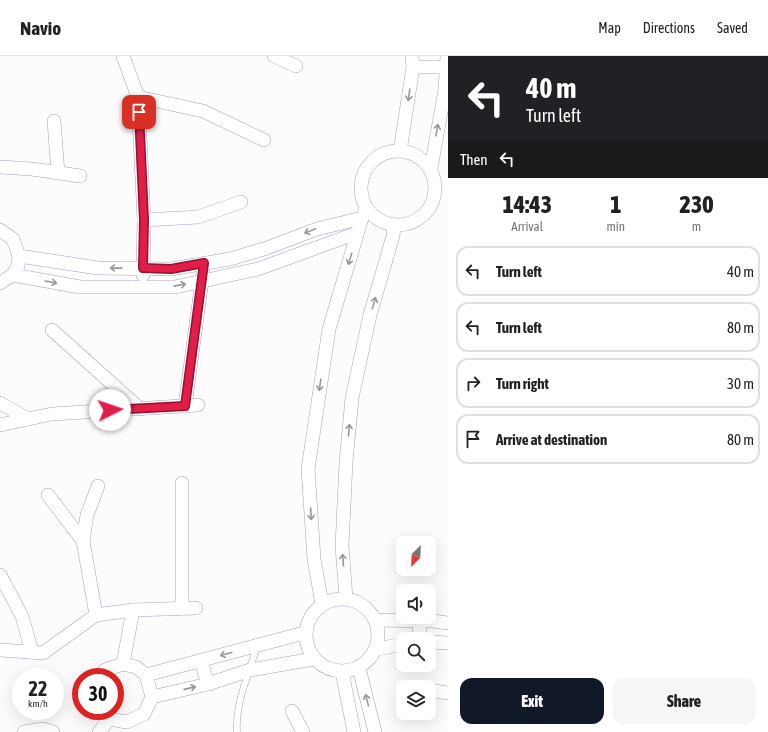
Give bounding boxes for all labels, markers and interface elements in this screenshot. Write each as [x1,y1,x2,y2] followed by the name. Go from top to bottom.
[20,17,61,39] text: Navio
[598,20,621,36] text: Map
[643,20,695,36] text: Directions
[717,20,748,36] text: Saved
[460,72,512,124] icon: left
[526,72,576,104] text: 40 m
[405,88,413,101] one-way arrow
[122,95,156,129] pin
[128,101,150,123] icon: arrive
[526,105,581,126] text: Turn left
[434,124,442,137] one-way arrow
[496,148,518,170] icon: left
[460,151,488,168] text: Then
[503,191,552,218] text: 14:43
[610,191,621,218] text: 1
[680,191,713,218] text: 230
[511,219,543,234] text: Arrival
[606,219,625,234] text: min
[692,219,701,234] text: m
[305,228,317,236] one-way arrow
[346,252,353,265] one-way arrow
[462,260,484,282] icon: left
[496,263,542,280] text: Turn left
[727,263,754,280] text: 40 m
[110,264,123,272] one-way arrow
[44,278,57,286] one-way arrow
[174,281,187,289] one-way arrow
[371,296,378,309] one-way arrow
[462,316,484,338] icon: left
[496,319,542,336] text: Turn left
[727,319,754,336] text: 80 m
[462,372,484,394] icon: right
[496,375,549,392] text: Turn right
[727,375,754,392] text: 30 m
[316,378,324,391] one-way arrow
[89,389,131,431] position arrow
[345,424,352,437] one-way arrow
[462,428,484,450] icon: arrive
[496,431,607,448] text: Arrive at destination
[727,431,754,448] text: 80 m
[308,507,315,520] one-way arrow
[396,536,436,576] north arrow
[396,536,436,720] map controls
[339,554,346,567] one-way arrow
[396,584,436,624] button: sound
[396,632,436,672] button: search
[220,650,233,658] one-way arrow
[72,668,124,720] speed limit sign: 30
[29,677,47,700] text: 22
[460,678,604,724] button: Exit
[612,678,756,724] button: Share
[396,680,436,720] button: layers
[184,683,197,691] one-way arrow
[363,694,371,707] one-way arrow
[28,698,48,709] text: km/h

